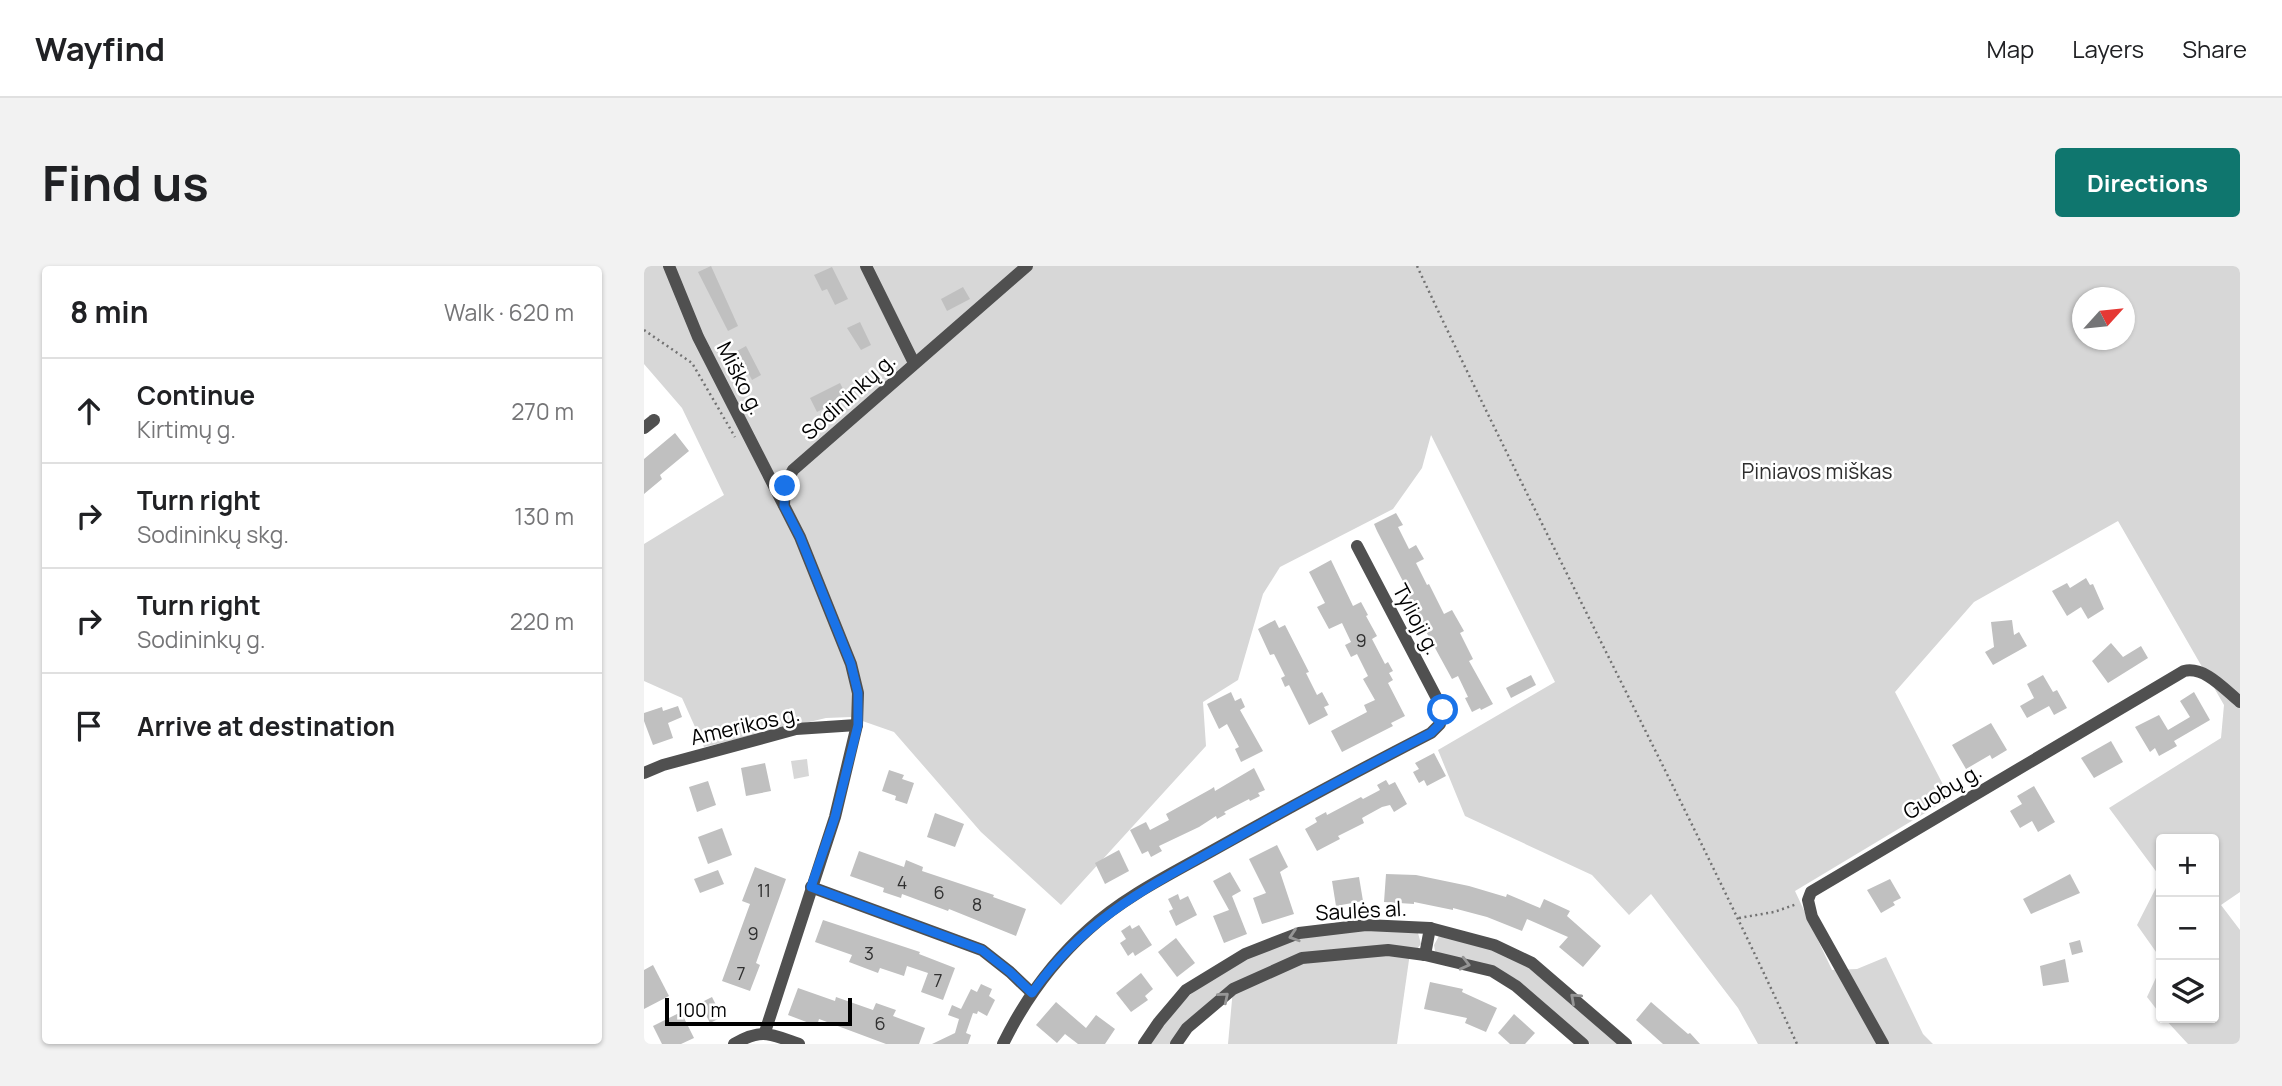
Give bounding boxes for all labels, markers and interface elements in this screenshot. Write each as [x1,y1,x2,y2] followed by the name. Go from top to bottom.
[35,26,165,71] text: Wayfind
[1987,32,2034,65] text: Map
[2072,32,2144,65] text: Layers
[2182,32,2247,65] text: Share
[2055,148,2240,217] button: Directions
[42,149,209,216] text: Find us
[2072,287,2135,350] north arrow
[70,291,149,332] text: 8 min
[444,296,574,328] text: Walk · 620 m
[711,337,771,419] street label: Miško g.
[795,346,901,446] street label: Sodininkų g.
[137,377,255,413] text: Continue
[70,392,108,430] icon: ahead
[511,395,574,427] text: 270 m
[137,413,236,445] text: Kirtimų g.
[1742,457,1892,485] park label: Piniavos miškas
[769,470,800,501] route end
[137,482,261,518] text: Turn right
[70,497,108,535] icon: right
[514,500,574,532] text: 130 m
[137,518,289,550] text: Sodininkų skg.
[1387,579,1447,659] street label: Tylioji g.
[137,587,261,623] text: Turn right
[70,602,108,640] icon: right
[510,605,574,637] text: 220 m
[137,623,266,655] text: Sodininkų g.
[1355,628,1367,652] house number: 9
[1427,694,1458,725] route start
[688,699,802,751] street label: Amerikos g.
[70,707,108,745] icon: arrive
[137,708,395,744] text: Arrive at destination
[1898,757,1986,825] street label: Guobų g.
[2156,834,2219,1023] map controls
[2156,834,2219,897] button: +
[897,870,907,894] house number: 4
[757,878,771,902] house number: 11
[933,880,945,904] house number: 6
[972,892,982,916] house number: 8
[1315,894,1407,926] street label: Saulės al.
[2156,897,2219,960] button: −
[747,921,759,945] house number: 9
[1288,927,1300,942] one-way arrow
[864,941,874,965] house number: 3
[1459,956,1471,970] one-way arrow
[2156,960,2219,1023] button: layers
[736,961,746,985] house number: 7
[933,968,943,992] house number: 7
[1217,992,1229,1005] one-way arrow
[1570,994,1583,1007] one-way arrow
[665,995,852,1027] scale bar
[676,997,727,1023] text: 100 m
[874,1011,886,1035] house number: 6

